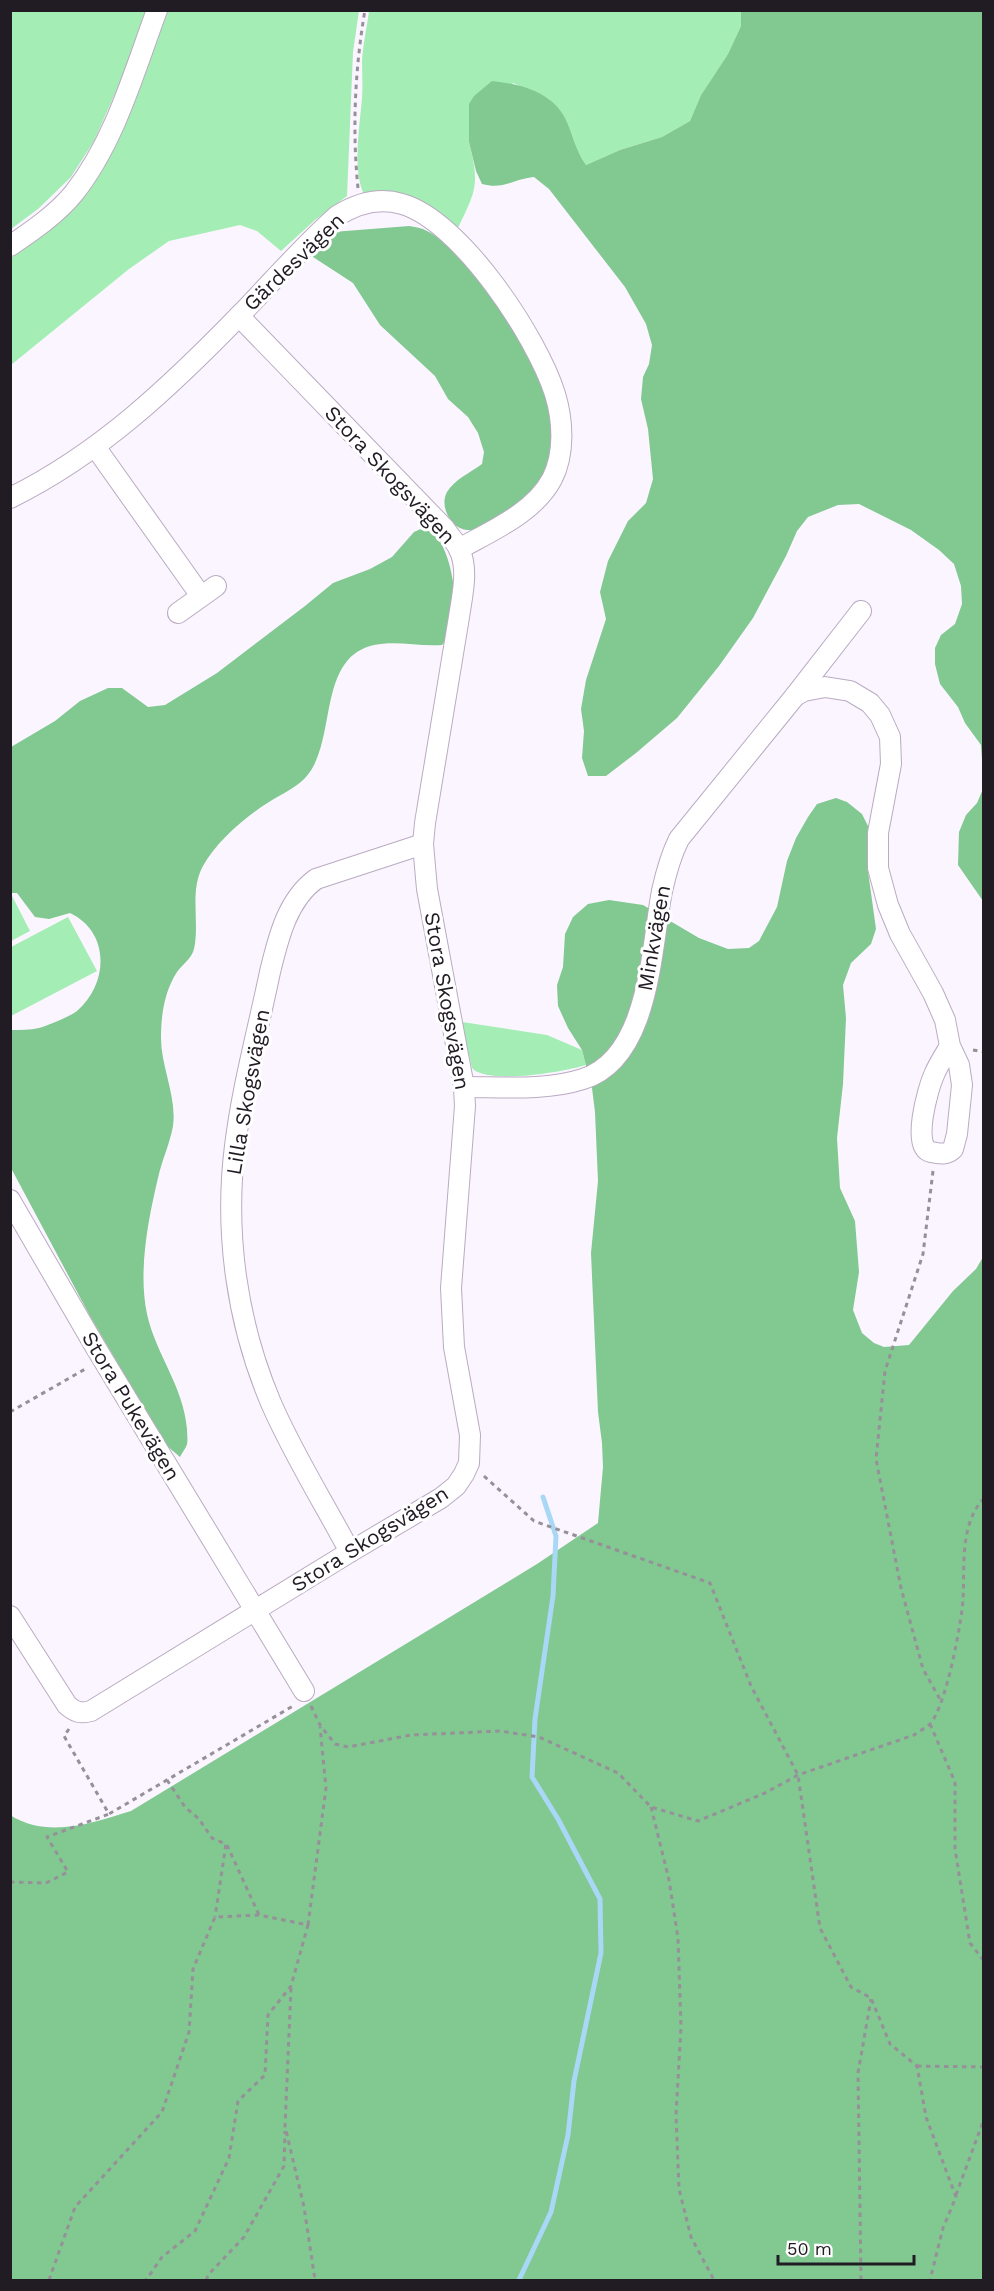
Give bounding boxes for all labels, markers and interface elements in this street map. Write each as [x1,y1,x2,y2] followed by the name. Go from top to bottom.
[238,207,349,316] street label: Gärdesvägen
[320,400,461,549] street label: Stora Skogsvägen
[632,883,675,993] street label: Minkvägen
[420,910,475,1092] street label: Stora Skogsvägen
[221,1007,274,1177] street label: Lilla Skogsvägen
[77,1327,186,1485] street label: Stora Pukevägen
[287,1480,453,1597] street label: Stora Skogsvägen
[778,2228,914,2266] scale bar
[787,2238,832,2259] text: 50 m

